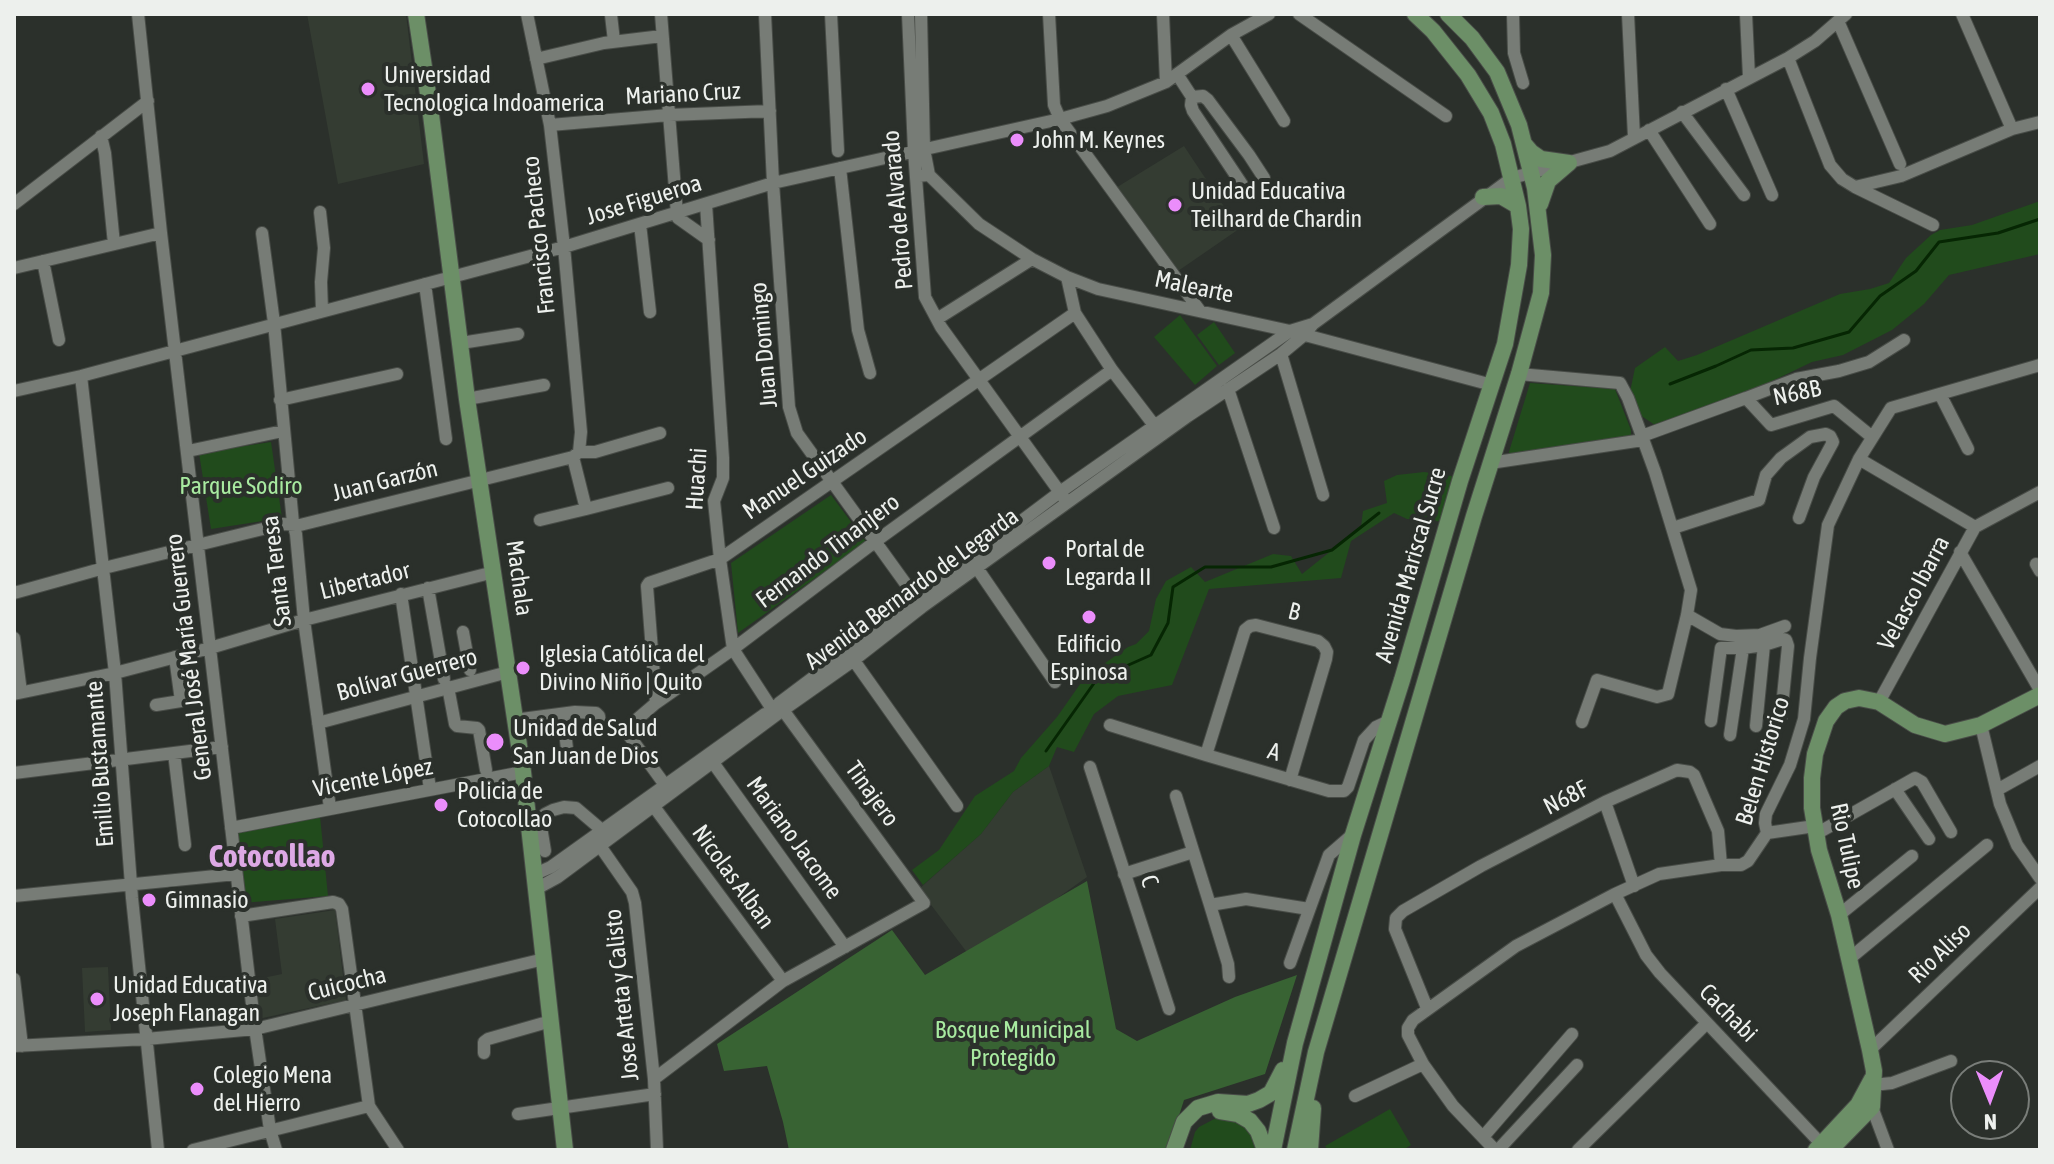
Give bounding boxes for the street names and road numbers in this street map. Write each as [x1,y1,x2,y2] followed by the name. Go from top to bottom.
[625,77,741,111] street label: Mariano Cruz
[877,129,919,291] street label: Pedro de Alvarado
[516,155,562,315] street label: Francisco Pacheco
[583,169,705,231] street label: Jose Figueroa
[1152,265,1236,309] street label: Malearte
[744,281,784,409] street label: Juan Domingo
[1770,374,1824,412] street label: N68B
[738,422,872,526] street label: Manuel Guizado
[680,447,714,511] street label: Huachi
[329,454,441,508] street label: Juan Garzón
[1369,464,1453,666] street label: Avenida Mariscal Sucre
[751,488,905,614] street label: Fernando Tinanjero
[800,502,1024,676] street label: Avenida Bernardo de Legarda
[256,514,298,628] street label: Santa Teresa
[1872,531,1956,655] street label: Velasco Ibarra
[160,532,218,782] street label: General José María Guerrero
[499,538,539,618] street label: Machala
[317,556,413,606] street label: Libertador
[1285,597,1303,627] street label: B
[334,642,480,708] street label: Bolívar Guerrero
[80,680,120,848] street label: Emilio Bustamante
[1730,693,1796,829] street label: Belen Historico
[1264,737,1284,767] street label: A
[311,752,435,804] street label: Vicente López
[839,756,905,832] street label: Tinajero
[740,771,848,905] street label: Mariano Jacome
[1539,775,1593,821] street label: N68F
[1824,800,1870,892] street label: Rio Tulipe
[686,819,780,935] street label: Nicolas Alban
[1134,871,1164,891] street label: C
[599,908,645,1082] street label: Jose Arteta y Calisto
[1903,916,1977,990] street label: Rio Aliso
[305,960,389,1008] street label: Cuicocha
[1693,978,1763,1048] street label: Cachabi

